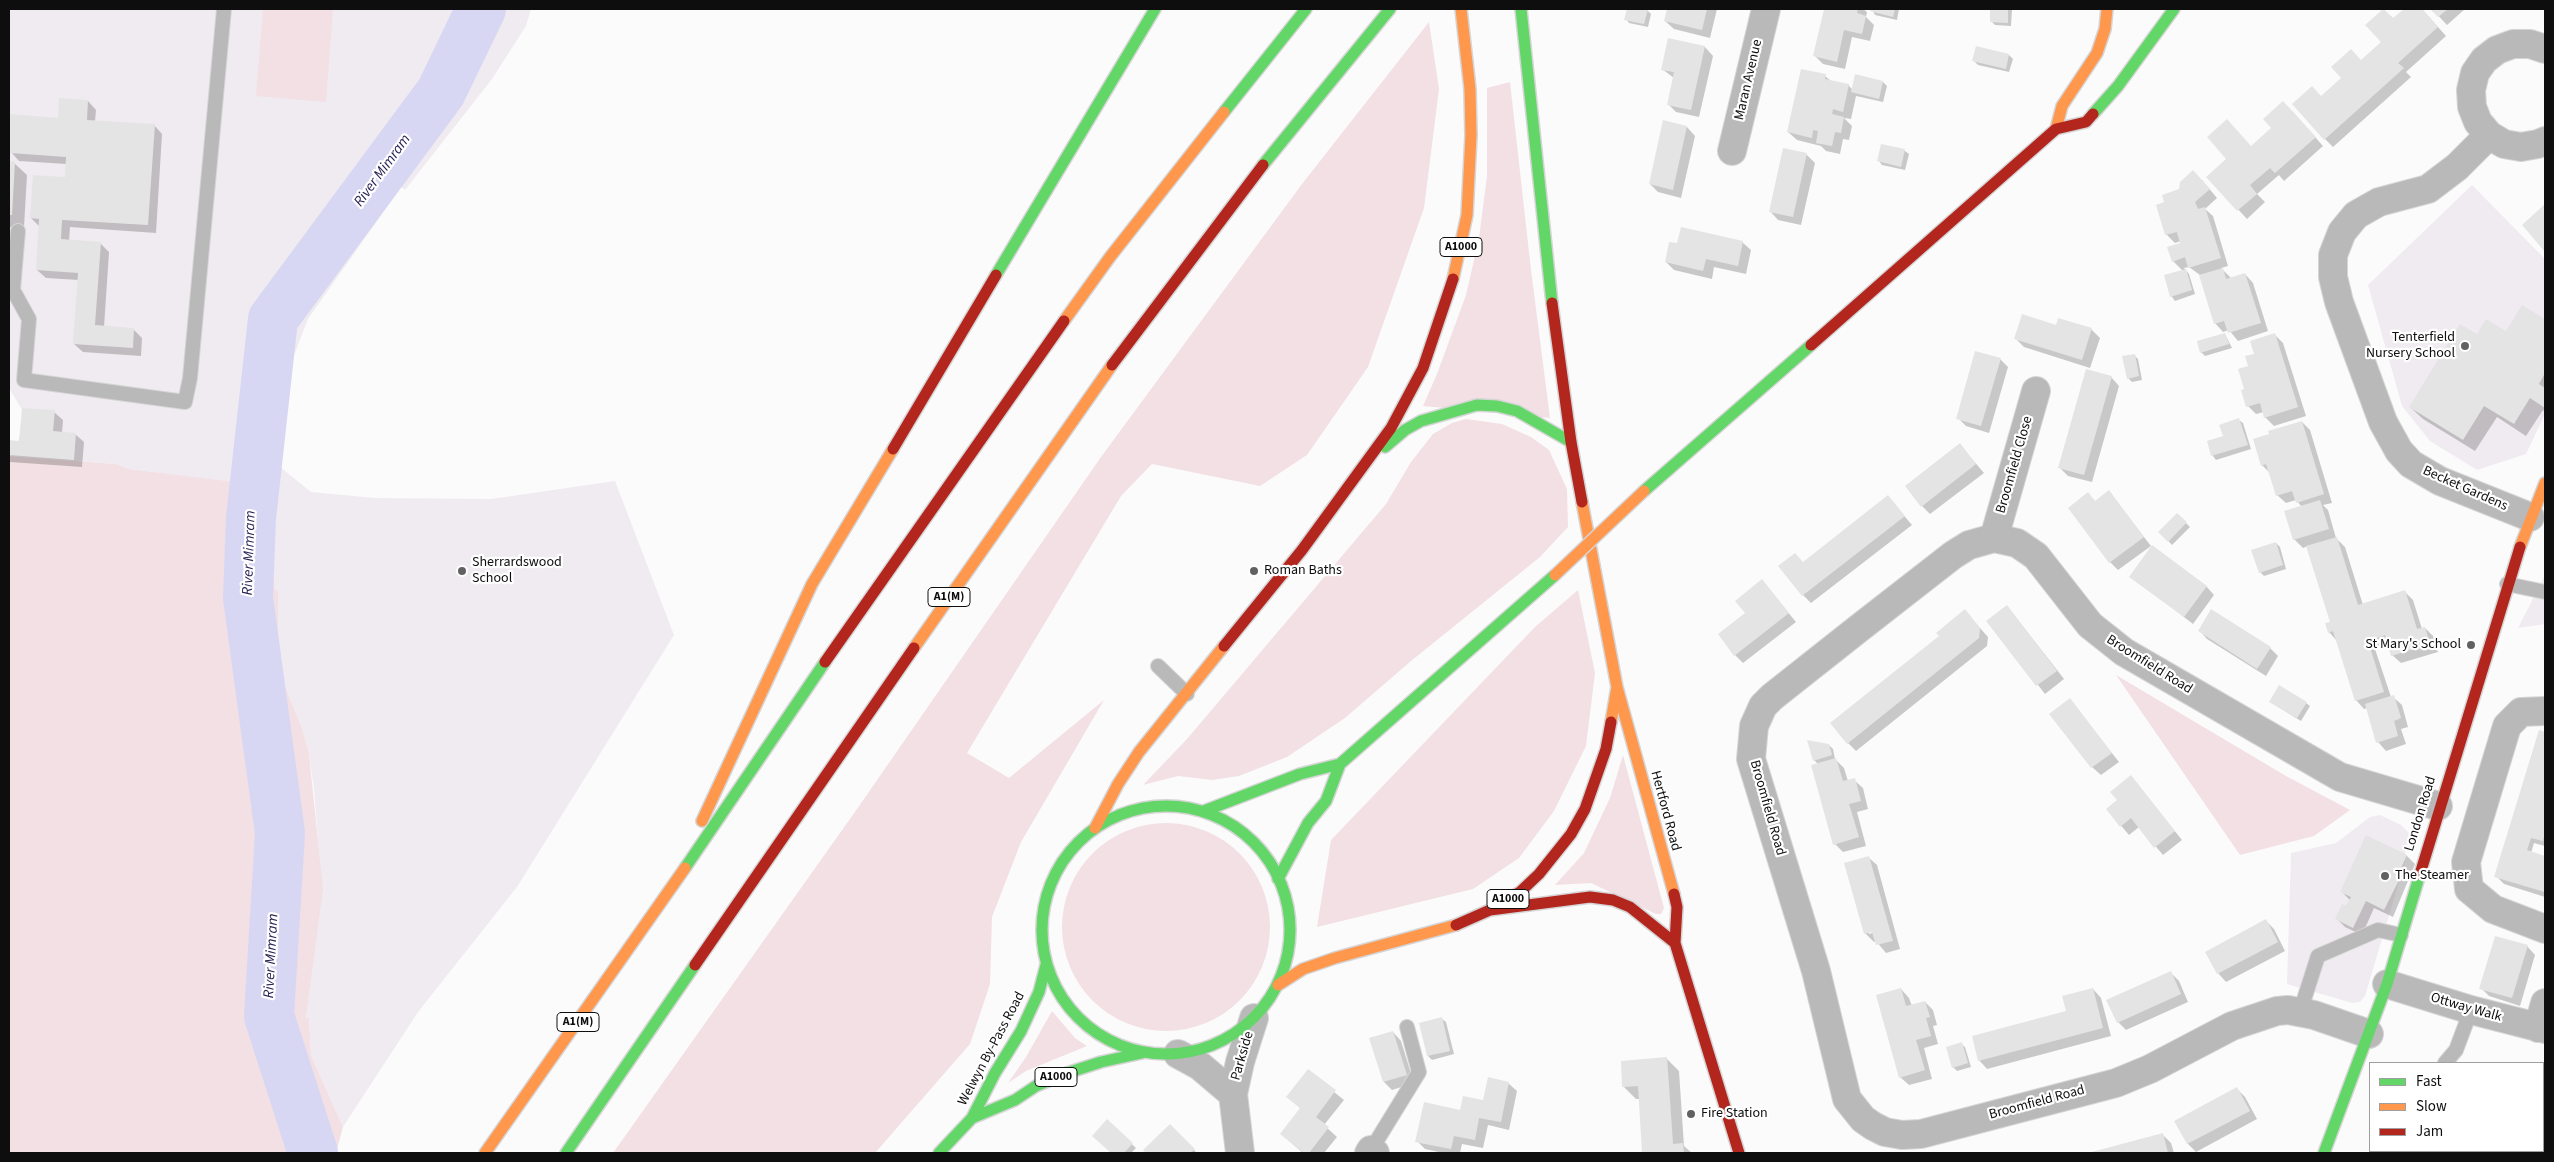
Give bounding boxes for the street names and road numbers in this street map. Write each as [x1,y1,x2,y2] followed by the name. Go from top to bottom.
[1732,38,1766,122] street label: Maran Avenue
[1440,238,1482,256] road number: A1000
[1993,414,2037,516] street label: Broomfield Close
[2420,463,2510,515] street label: Becket Gardens
[928,588,970,606] road number: A1(M)
[2103,632,2195,698] street label: Broomfield Road
[1745,758,1789,858] street label: Broomfield Road
[1646,769,1684,853] street label: Hertford Road
[2402,774,2440,854] street label: London Road
[1487,890,1529,909] road number: A1000
[955,989,1029,1109] street label: Welwyn By-Pass Road
[2429,990,2503,1026] street label: Ottway Walk
[557,1012,599,1032] road number: A1(M)
[1228,1030,1258,1082] street label: Parkside
[1035,1068,1077,1086] road number: A1000
[1987,1082,2087,1124] street label: Broomfield Road

